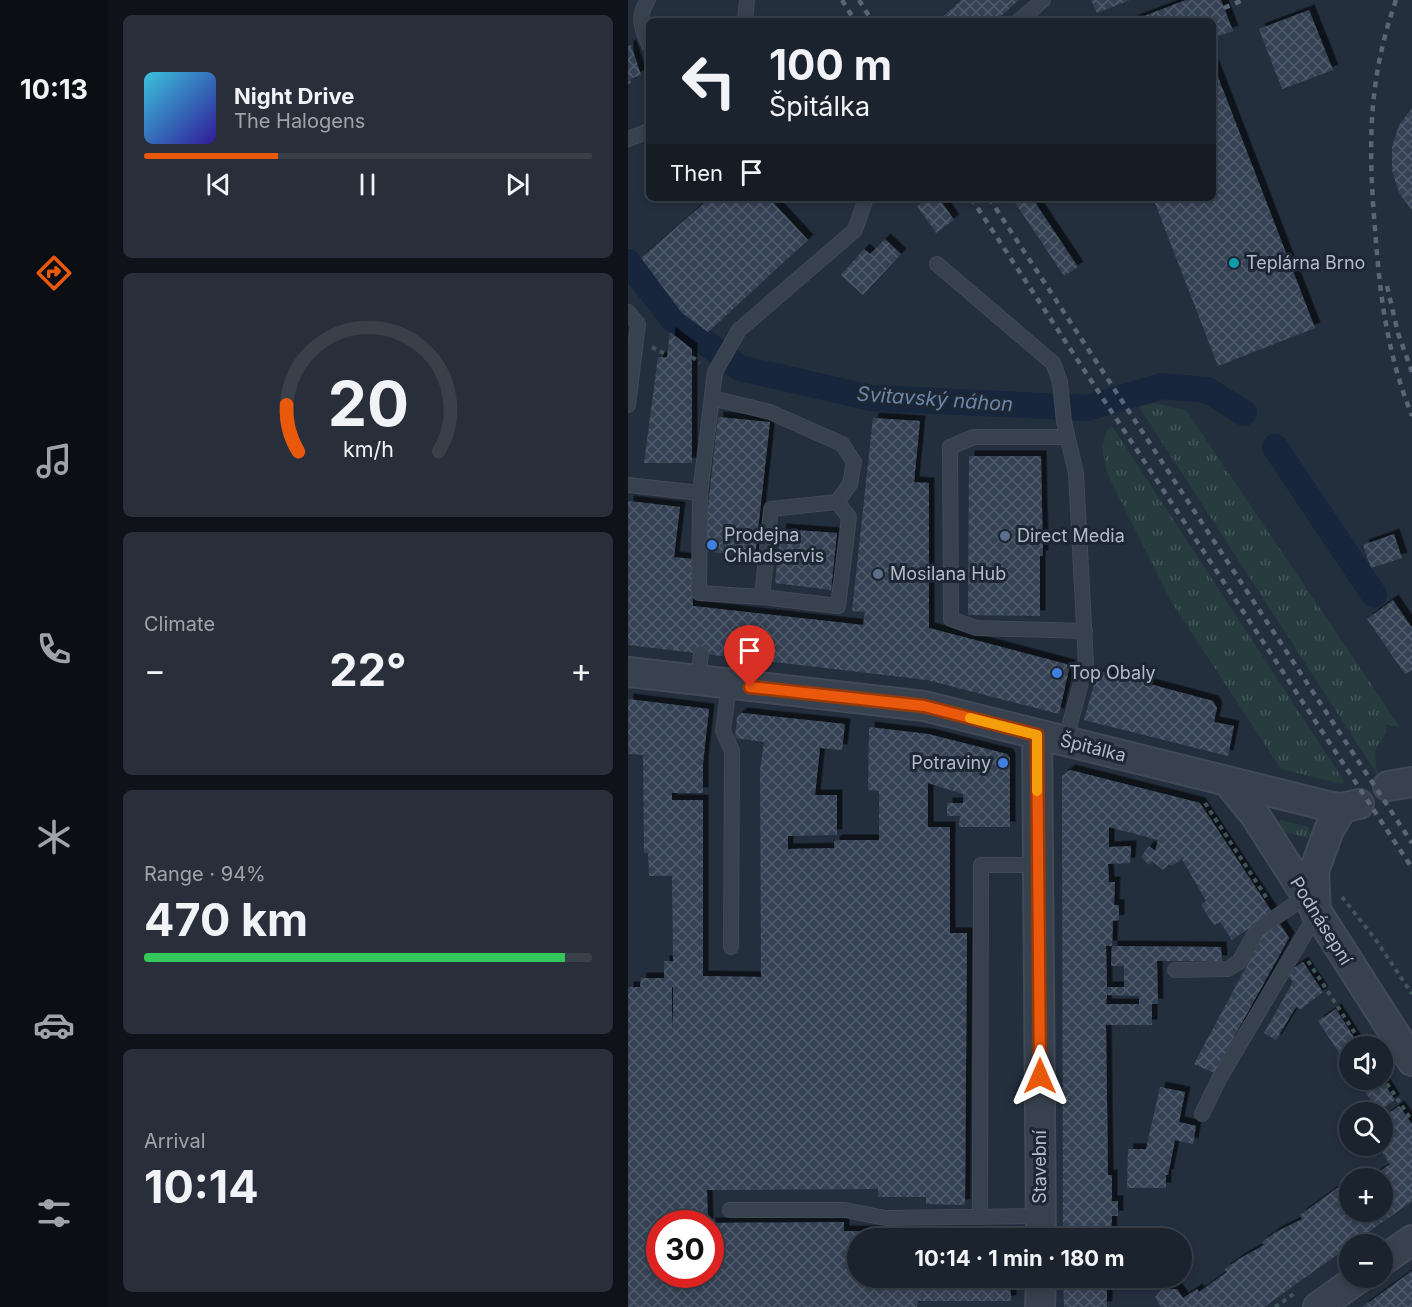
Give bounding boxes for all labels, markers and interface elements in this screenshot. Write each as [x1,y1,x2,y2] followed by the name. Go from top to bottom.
[769,39,892,90] text: 100 m
[670,42,748,120] icon: left
[20,73,88,106] text: 10:13
[234,83,354,109] text: Night Drive
[769,90,870,123] text: Špitálka
[234,109,365,133] text: The Halogens
[735,156,768,189] icon: arrive
[670,160,723,186] text: Then
[202,168,235,201] icon: previous
[351,168,384,201] icon: pause
[501,168,534,201] icon: next
[33,252,75,294] icon: directions
[1246,252,1365,273] place label: Teplárna Brno
[1227,256,1241,270] marker: Teplárna Brno
[327,366,409,441] text: 20
[856,382,1014,416] water label: Svitavský náhon
[343,437,393,463] text: km/h
[33,440,75,482] icon: music
[724,524,824,566] place label: Prodejna Chladservis
[1017,525,1125,546] place label: Direct Media
[998,529,1012,543] marker: Direct Media
[705,538,719,552] marker: Prodejna Chladservis
[890,563,1006,584] place label: Mosilana Hub
[871,567,885,581] marker: Mosilana Hub
[144,612,215,636] text: Climate
[724,625,775,687] pin
[33,628,75,670] icon: phone
[733,634,766,667] icon: arrive
[329,642,407,697] text: 22°
[144,650,166,690] text: −
[570,650,592,690] text: +
[1069,662,1156,683] place label: Top Obaly
[1050,666,1064,680] marker: Top Obaly
[1058,728,1129,766] street label: Špitálka
[911,752,991,773] place label: Potraviny
[996,756,1010,770] marker: Potraviny
[33,816,75,858] icon: climate
[144,862,266,886] text: Range · 94%
[1286,873,1357,969] street label: Podnásepní
[144,892,308,947] text: 470 km
[33,1004,75,1046] icon: car
[1339,1036,1393,1288] map controls
[1339,1036,1393,1090] button: sound
[1008,1044,1072,1108] position arrow
[1339,1102,1393,1156] button: search
[144,1129,206,1153] text: Arrival
[1029,1130,1050,1204] street label: Stavební
[144,1159,259,1214] text: 10:14
[1339,1168,1393,1222] button: +
[33,1192,75,1234] icon: filters
[646,1210,724,1288] speed limit sign: 30
[1339,1234,1393,1288] button: −
[915,1245,1124,1271] text: 10:14 · 1 min · 180 m

